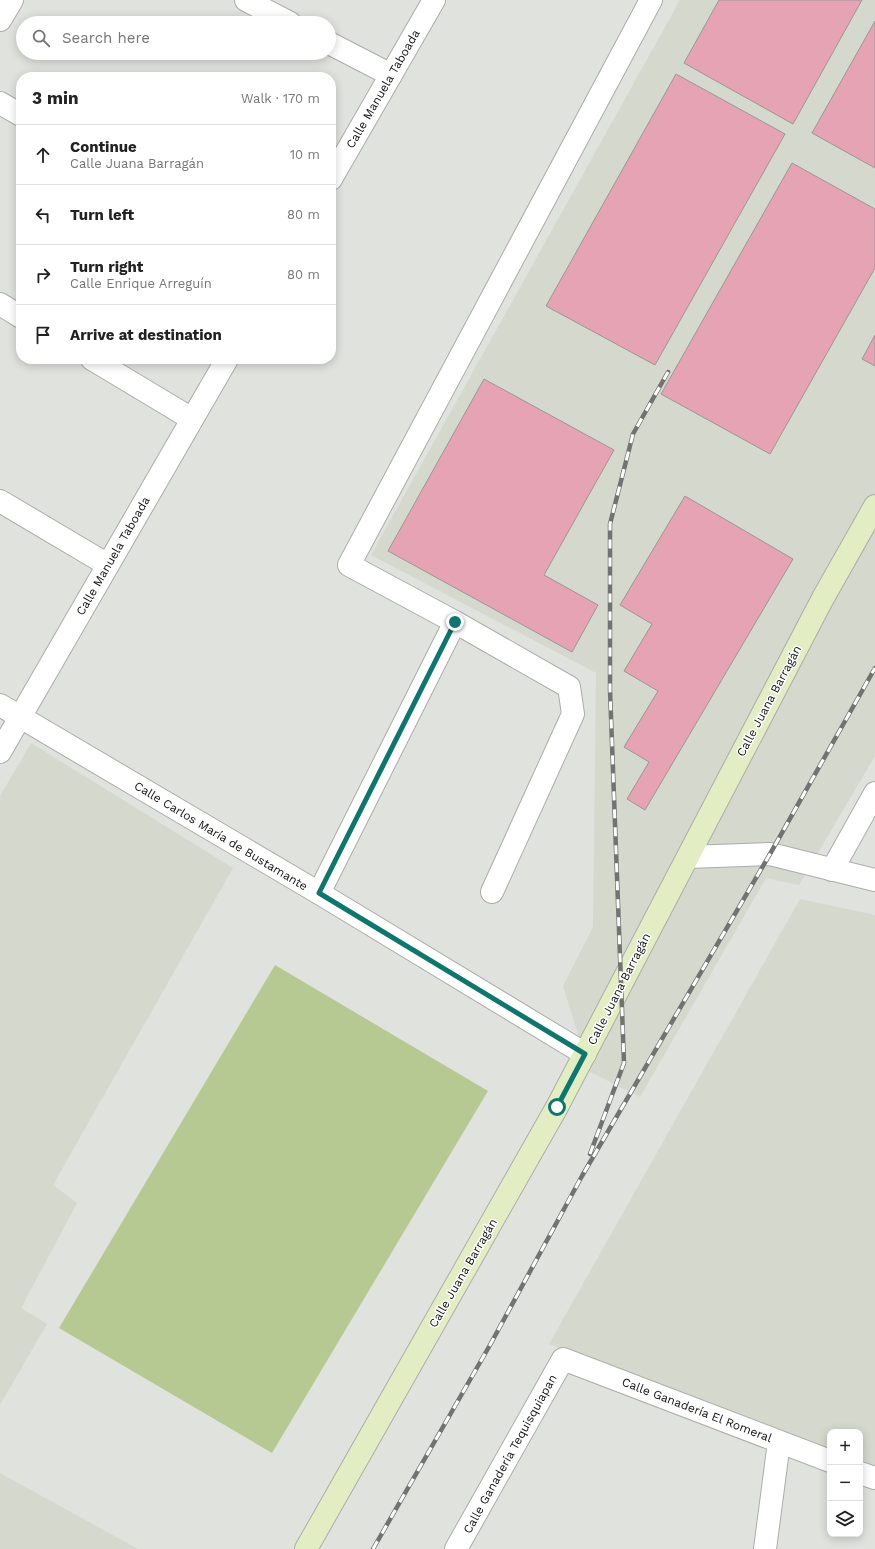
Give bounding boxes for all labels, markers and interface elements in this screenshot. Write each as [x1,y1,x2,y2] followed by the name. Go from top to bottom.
[16,16,336,60] search box
[30,27,52,49] icon: search
[343,27,423,151] street label: Calle Manuela Taboada
[62,29,150,47] text: Search here
[32,88,78,108] text: 3 min
[241,91,320,106] text: Walk · 170 m
[70,138,137,156] text: Continue
[32,144,54,166] icon: ahead
[290,147,320,162] text: 10 m
[70,156,204,171] text: Calle Juana Barragán
[32,204,54,226] icon: left
[70,206,134,224] text: Turn left
[287,207,320,222] text: 80 m
[70,258,143,276] text: Turn right
[32,264,54,286] icon: right
[287,267,320,282] text: 80 m
[70,276,212,291] text: Calle Enrique Arreguín
[32,324,54,346] icon: arrive
[70,326,222,344] text: Arrive at destination
[73,494,153,618] street label: Calle Manuela Taboada
[446,613,464,631] route end
[734,643,804,759] street label: Calle Juana Barragán
[132,779,310,893] street label: Calle Carlos María de Bustamante
[585,931,653,1047] street label: Calle Juana Barragán
[548,1098,566,1116] route start
[426,1216,500,1330] street label: Calle Juana Barragán
[460,1372,560,1536] street label: Calle Ganadería Tequisquiapan
[620,1375,774,1445] street label: Calle Ganadería El Romeral
[827,1429,863,1537] map controls
[827,1429,863,1465] button: +
[827,1465,863,1501] button: −
[827,1501,863,1537] button: layers

